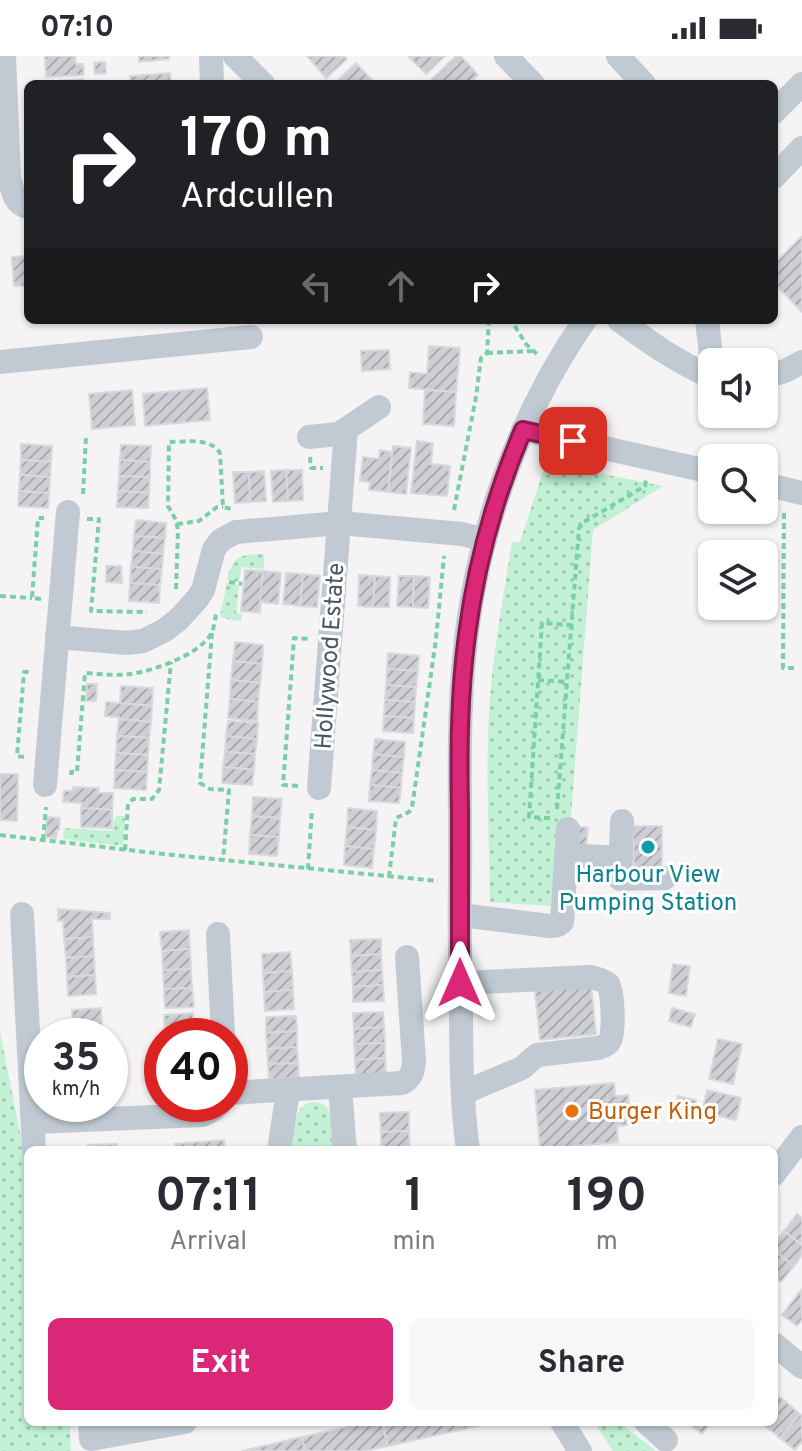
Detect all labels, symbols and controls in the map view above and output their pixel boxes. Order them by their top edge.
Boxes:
text: 07:10 [40,10,114,47]
text: 170 m [180,106,332,176]
icon: right [48,112,152,216]
text: Ardcullen [180,175,335,221]
icon: left [295,264,339,308]
icon: ahead [379,264,423,308]
icon: right [463,264,507,308]
map controls [698,348,778,620]
button: sound [698,348,778,428]
pin [539,407,607,475]
icon: arrive [551,419,595,463]
button: search [698,444,778,524]
button: layers [698,540,778,620]
street label: Hollywood Estate [310,562,352,750]
marker: Harbour View Pumping Station [639,838,657,856]
place label: Harbour View Pumping Station [559,861,737,919]
position arrow [418,941,502,1025]
speed limit sign: 40 [144,1018,248,1122]
text: 35 [52,1035,100,1085]
text: km/h [52,1077,100,1103]
place label: Burger King [588,1098,717,1128]
marker: Burger King [563,1102,581,1120]
text: 07:11 [155,1168,261,1228]
text: 1 [404,1168,424,1228]
text: 190 [567,1168,647,1228]
text: Arrival [169,1226,247,1259]
text: min [392,1226,436,1259]
text: m [596,1226,618,1259]
button: Exit [48,1318,393,1410]
button: Share [409,1318,754,1410]

